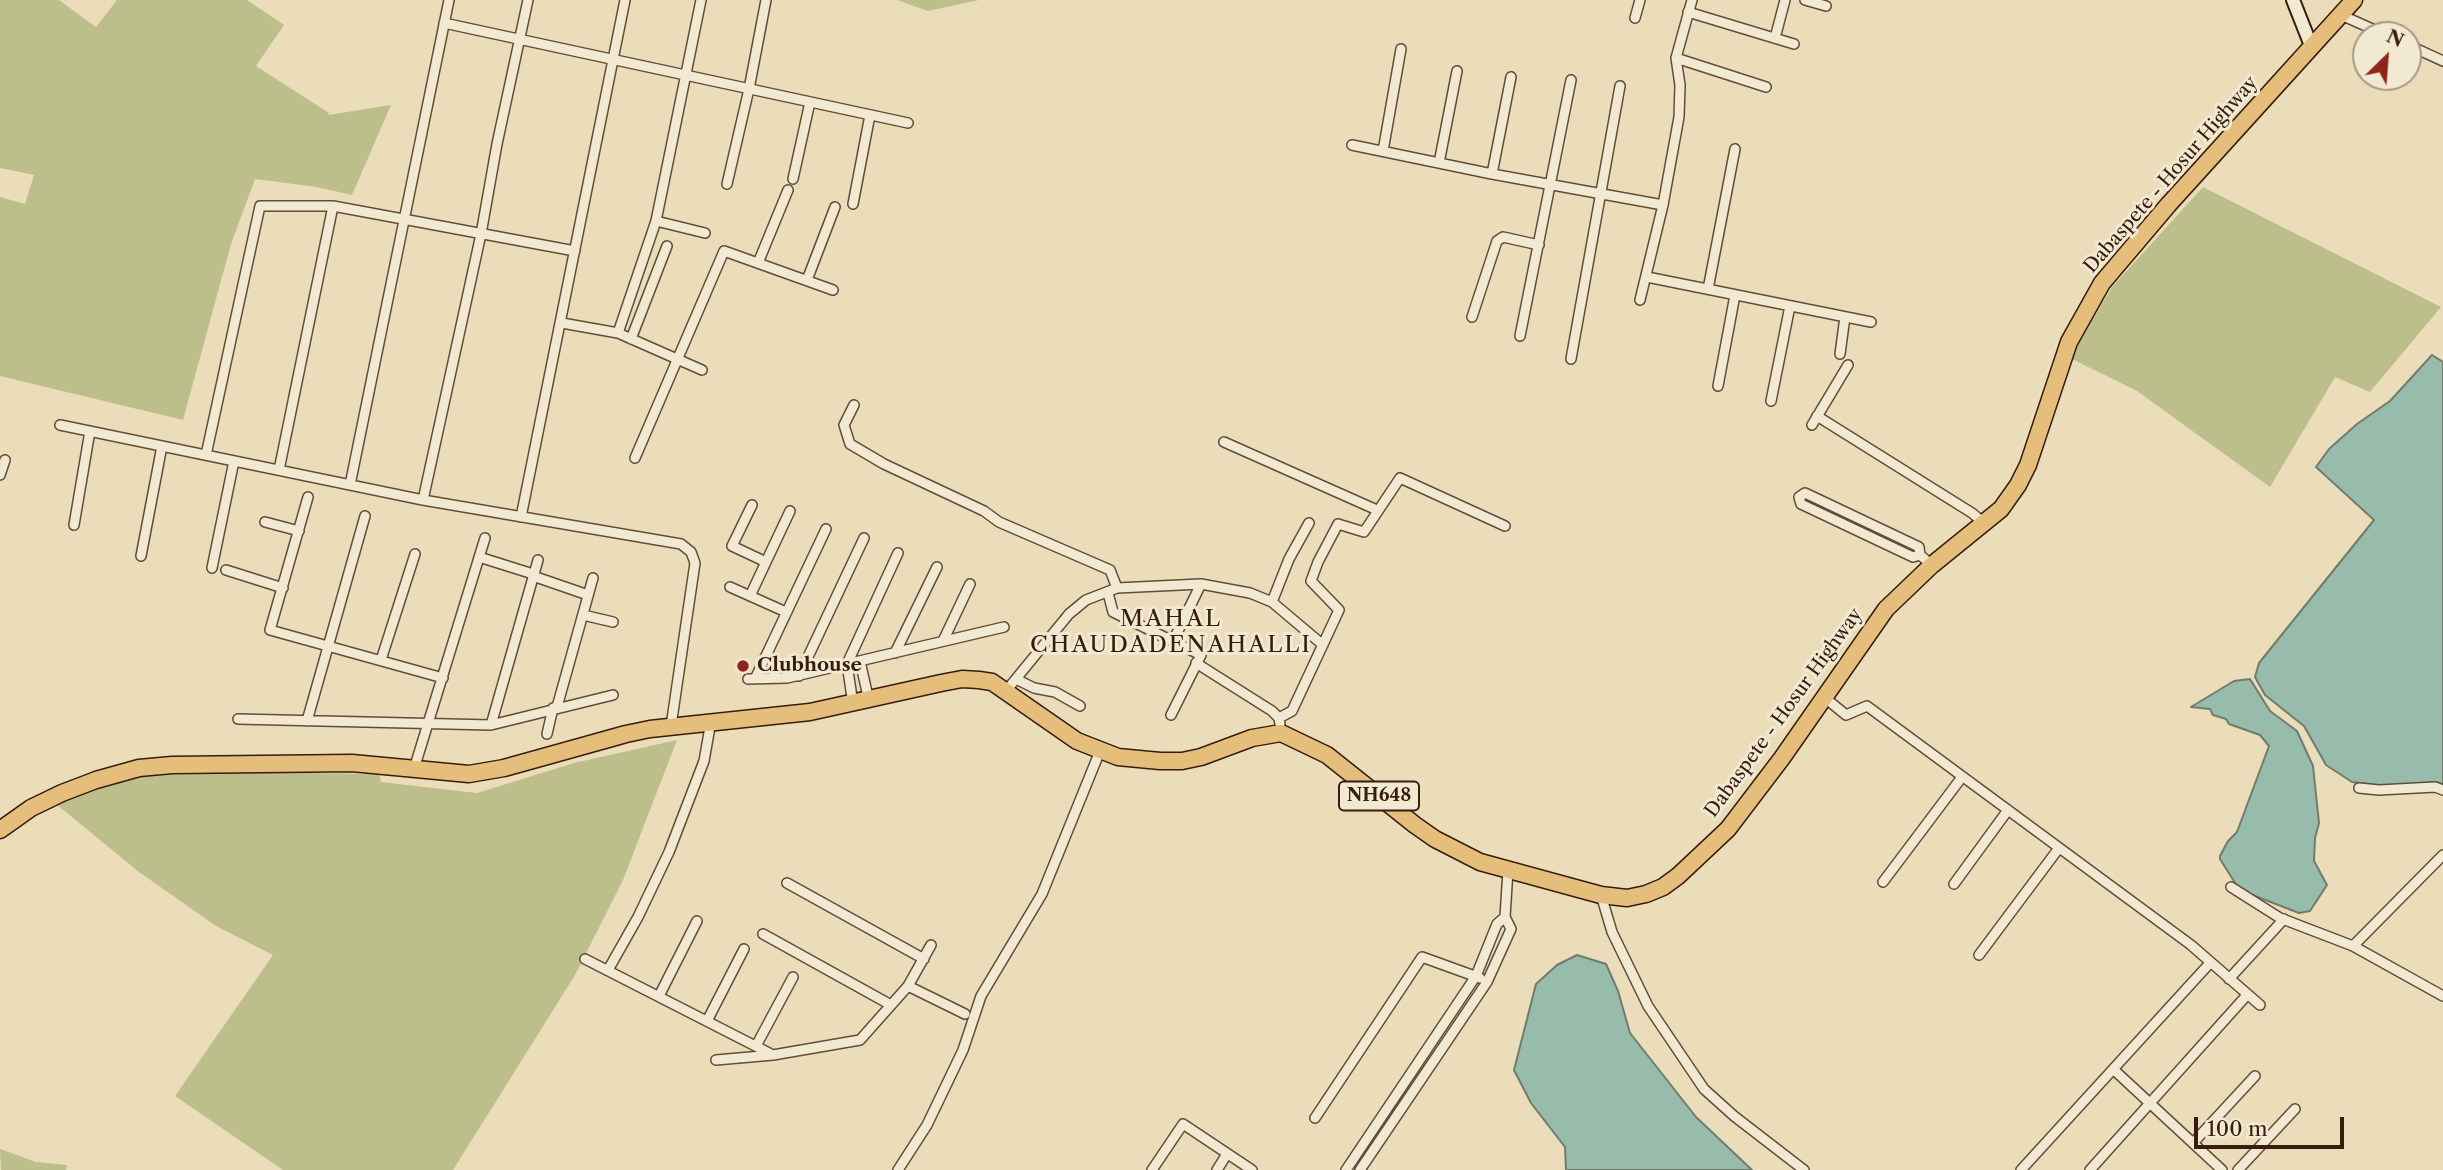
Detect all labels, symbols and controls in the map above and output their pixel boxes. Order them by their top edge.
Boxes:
north arrow [2352,21,2422,91]
text: N [2383,24,2408,52]
street label: Dabaspete - Hosur Highway [2079,72,2263,278]
street label: Dabaspete - Hosur Highway [1700,604,1868,822]
district label: MAHAL CHAUDADENAHALLI [1032,605,1310,659]
place label: Clubhouse [757,655,862,677]
marker: Clubhouse [735,658,751,674]
road number: NH648 [1339,782,1419,810]
scale bar [2198,1104,2348,1148]
text: 100 m [2207,1116,2268,1141]

